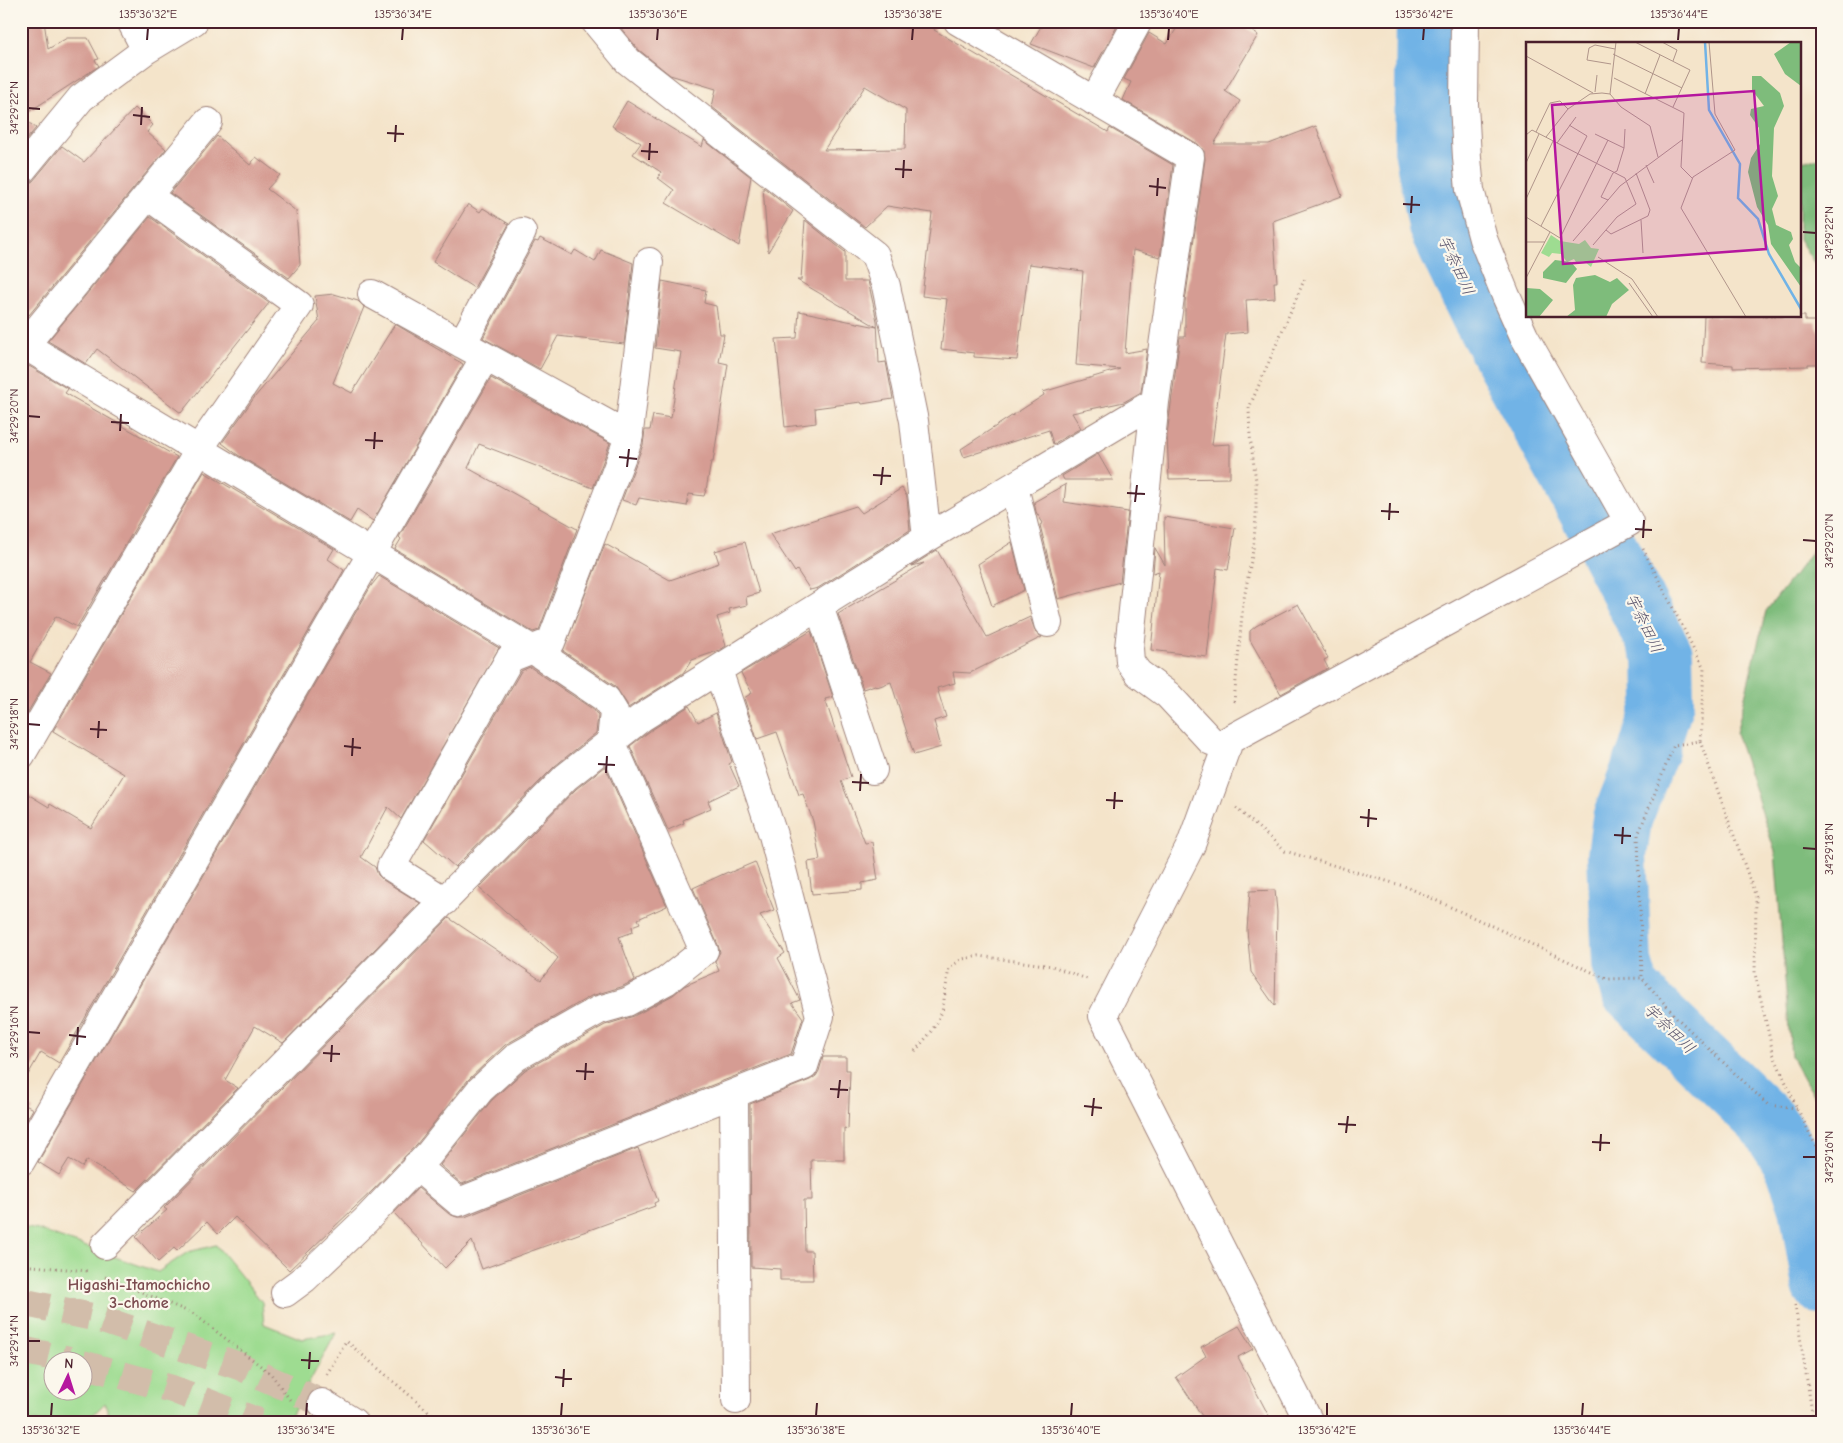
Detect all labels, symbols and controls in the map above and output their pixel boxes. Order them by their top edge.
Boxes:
text: 135°36'32"E [119,7,177,21]
text: 135°36'34"E [374,7,432,21]
text: 135°36'36"E [629,7,687,21]
text: 135°36'38"E [884,7,942,21]
text: 135°36'40"E [1140,7,1198,21]
text: 135°36'42"E [1395,7,1453,21]
text: 135°36'44"E [1650,7,1708,21]
inset map [1526,42,1800,318]
text: 34°29'22"N [7,81,21,135]
text: 34°29'22"N [1822,206,1836,260]
water label: 宇奈田川 [1434,233,1478,298]
text: 34°29'20"N [7,389,21,443]
text: 34°29'20"N [1822,514,1836,568]
water label: 宇奈田川 [1622,591,1666,656]
text: 34°29'18"N [7,698,21,750]
text: 34°29'18"N [1822,823,1836,875]
water label: 宇奈田川 [1640,1000,1699,1057]
text: 34°29'16"N [7,1006,21,1058]
text: 34°29'16"N [1822,1131,1836,1183]
district label: Higashi-Itamochicho 3-chome [68,1276,210,1312]
text: 34°29'14"N [7,1315,21,1367]
north arrow [42,1350,92,1400]
text: N [64,1355,74,1372]
text: 135°36'32"E [22,1423,80,1437]
text: 135°36'34"E [277,1423,335,1437]
text: 135°36'36"E [532,1423,590,1437]
text: 135°36'38"E [787,1423,845,1437]
text: 135°36'40"E [1042,1423,1100,1437]
text: 135°36'42"E [1298,1423,1356,1437]
text: 135°36'44"E [1553,1423,1611,1437]

